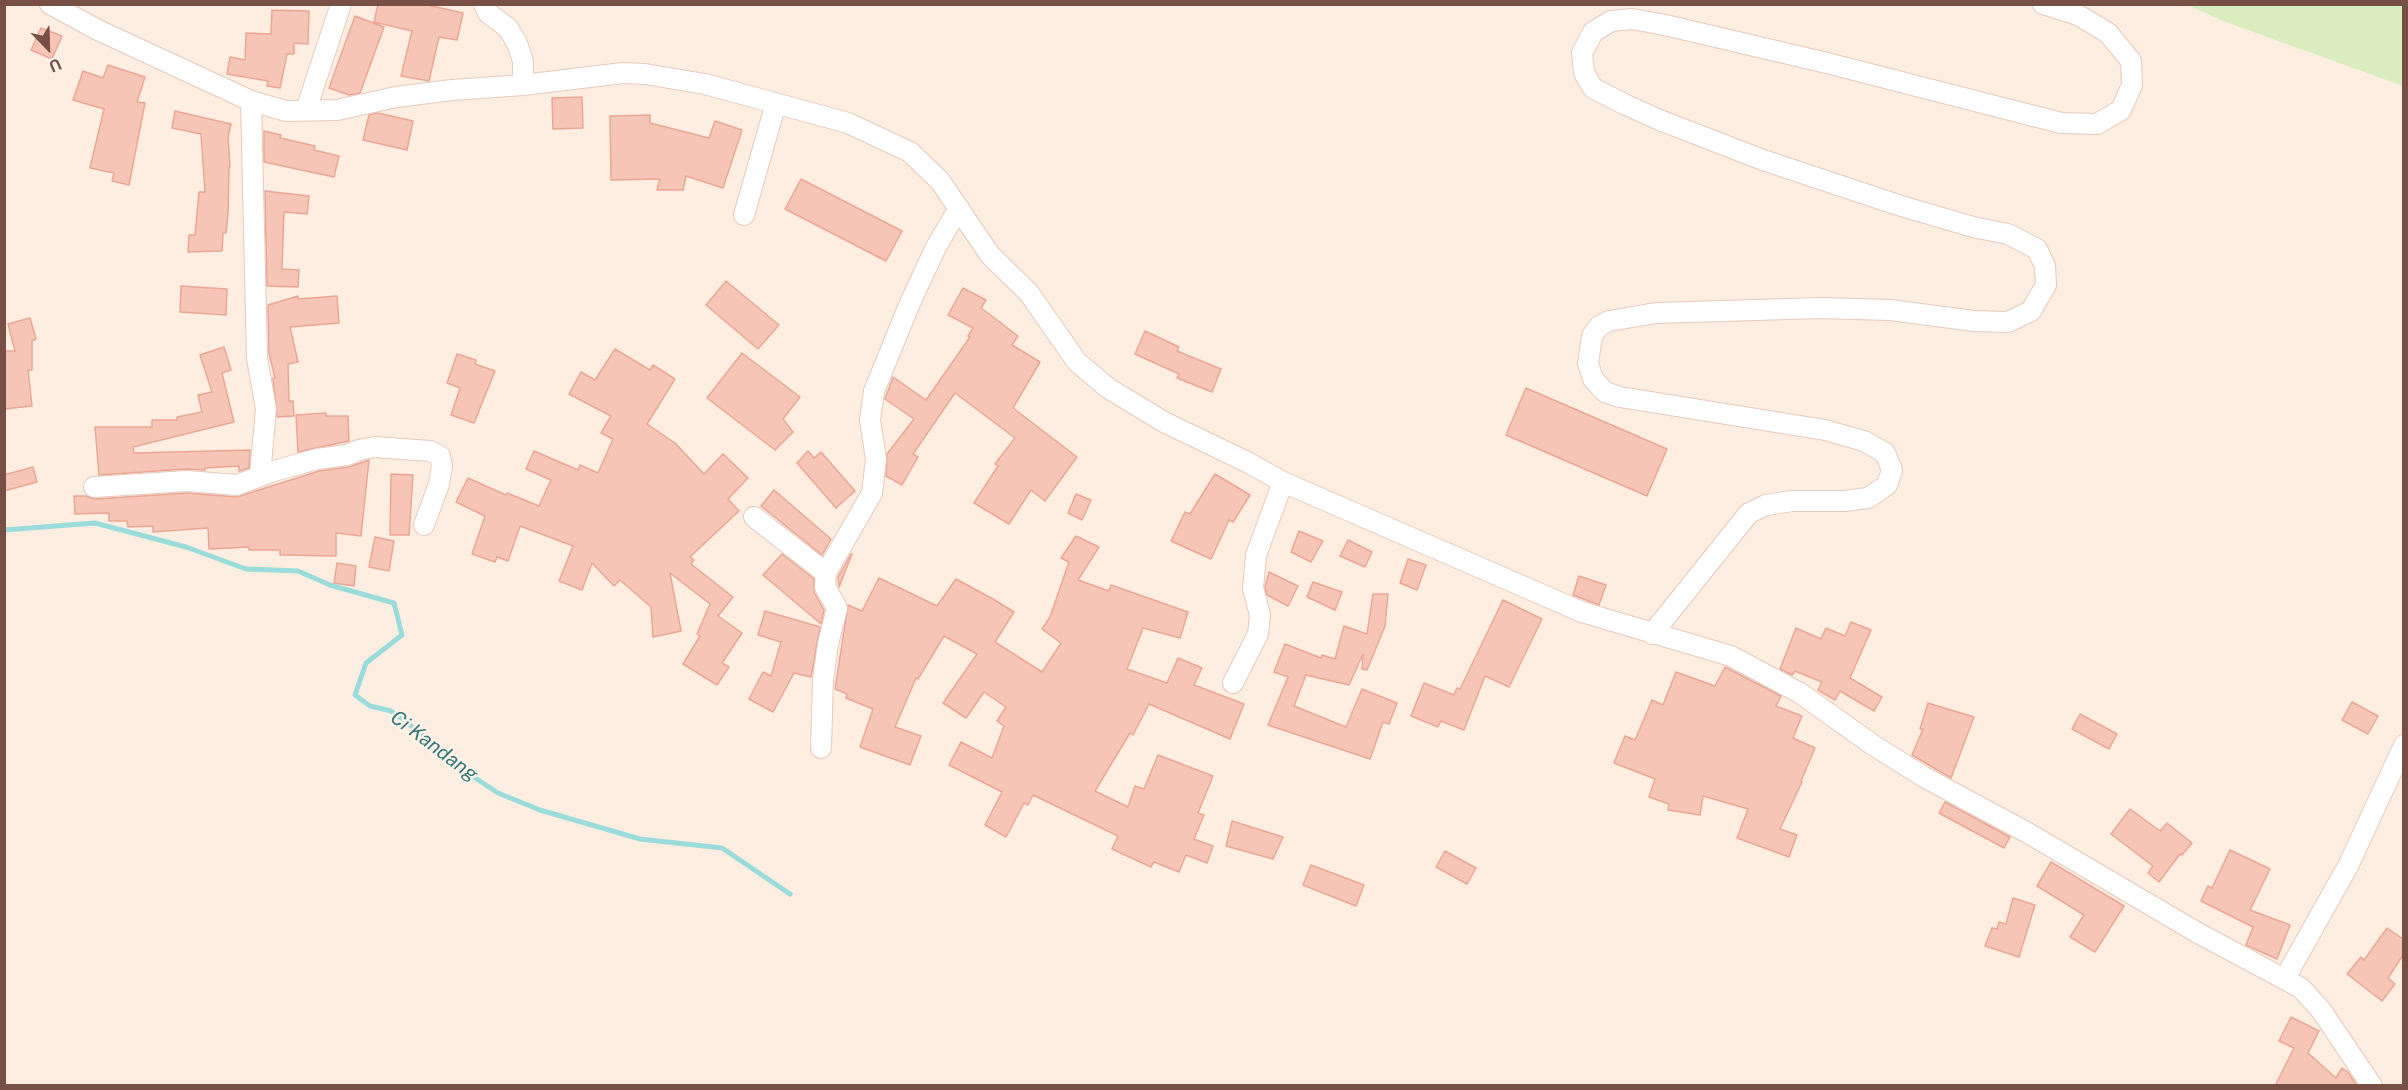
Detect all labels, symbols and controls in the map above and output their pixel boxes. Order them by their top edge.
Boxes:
north arrow [18,18,78,78]
text: U [46,54,64,76]
water label: Ci Kandang [386,705,482,787]

